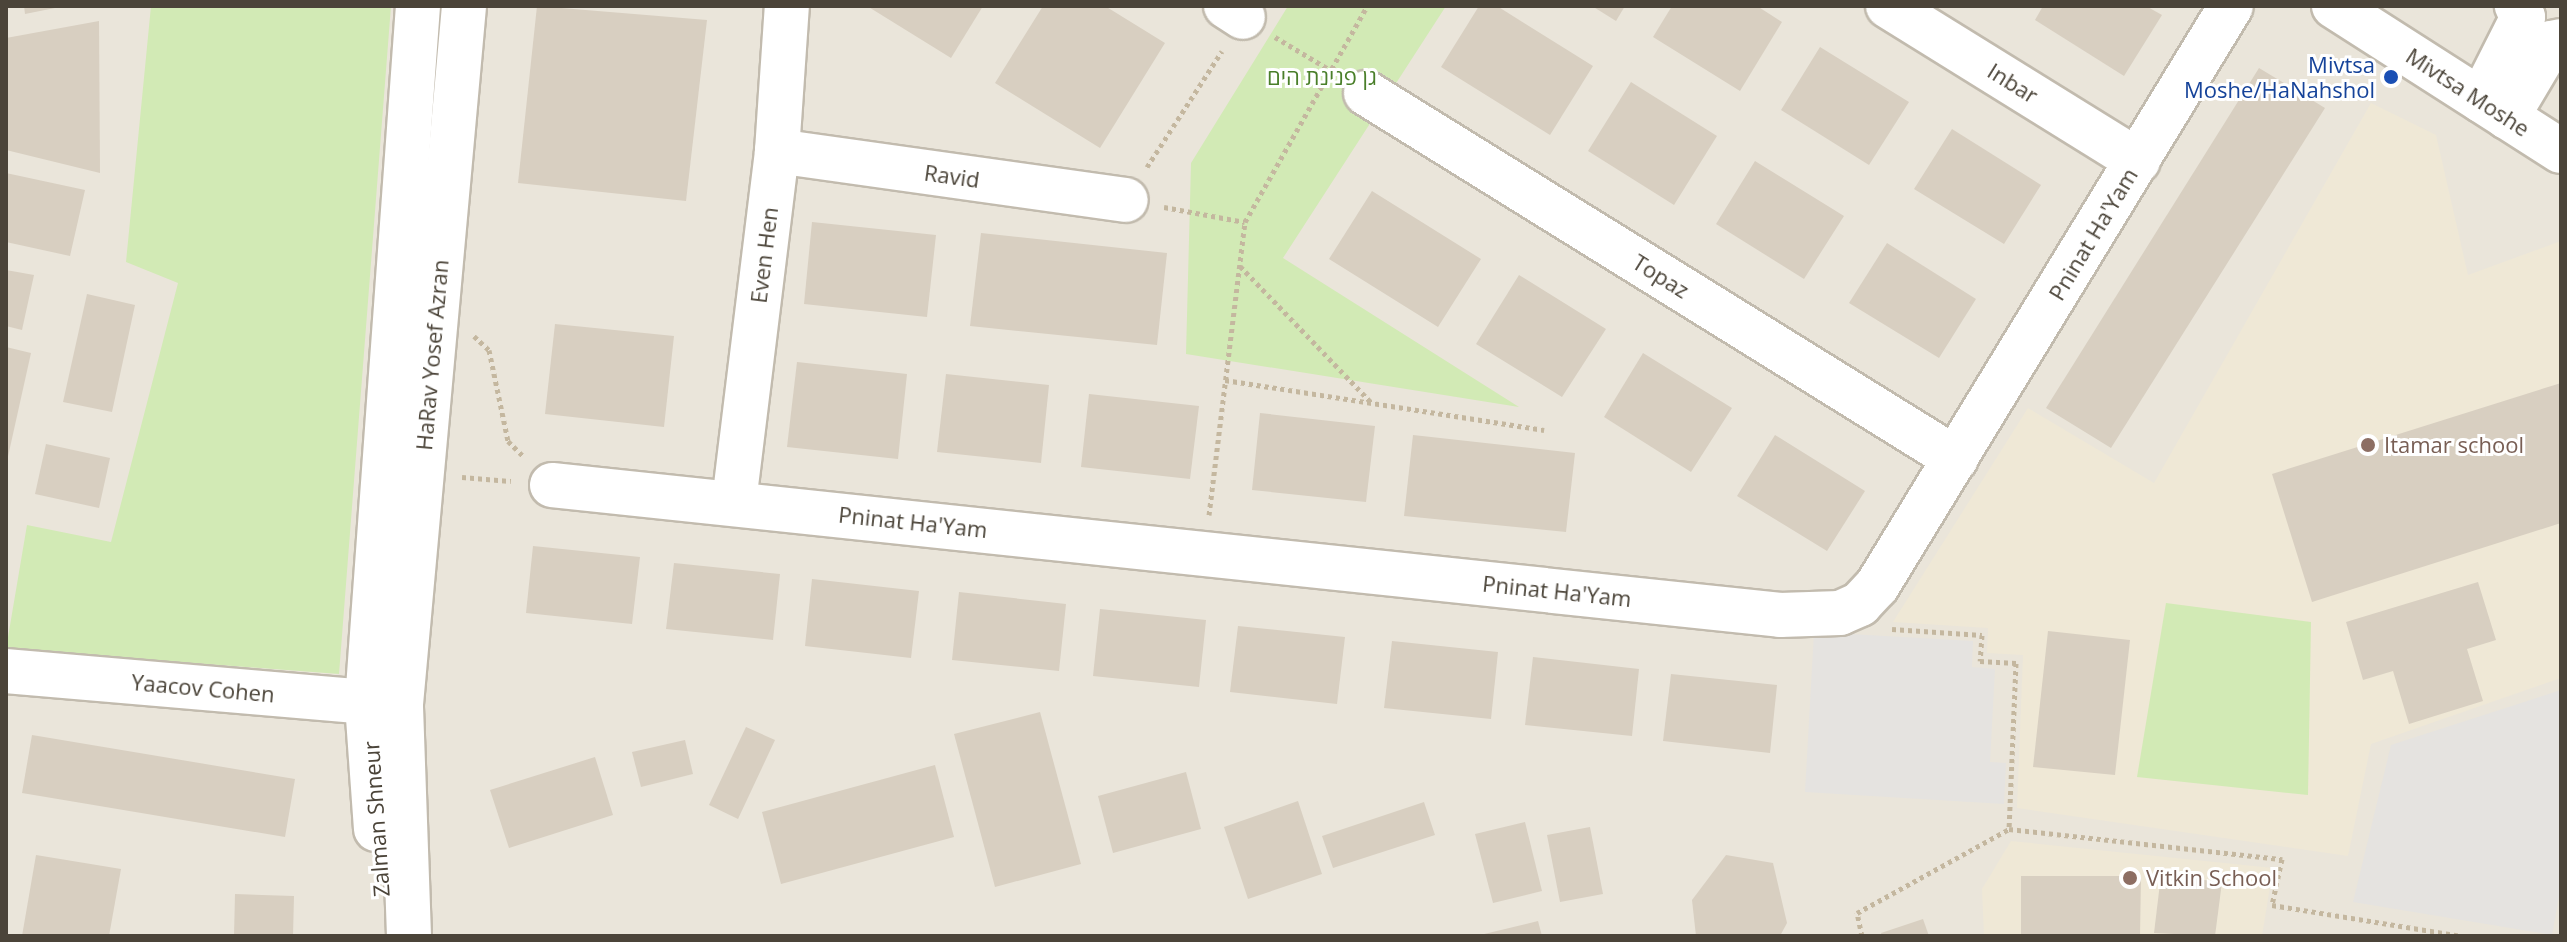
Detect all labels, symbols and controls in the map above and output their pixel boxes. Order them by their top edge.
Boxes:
street label: Mivtsa Moshe [2401,42,2535,142]
place label: Mivtsa Moshe/HaNahshol [2184,51,2375,102]
street label: Inbar [1983,57,2043,109]
park label: גן פנינת הים [1267,64,1377,90]
marker: Mivtsa Moshe/HaNahshol [2382,68,2400,86]
street label: Ravid [923,159,981,193]
street label: Pninat Ha'Yam [2043,163,2143,305]
street label: Even Hen [745,205,783,305]
street label: Topaz [1628,249,1694,303]
street label: HaRav Yosef Azran [411,259,453,451]
place label: Itamar school [2384,432,2524,458]
marker: Itamar school [2359,436,2377,454]
street label: Pninat Ha'Yam [837,501,989,543]
street label: Pninat Ha'Yam [1481,570,1633,612]
street label: Yaacov Cohen [130,669,276,707]
street label: Zalman Shneur [357,740,395,898]
place label: Vitkin School [2146,865,2277,891]
marker: Vitkin School [2121,869,2139,887]

